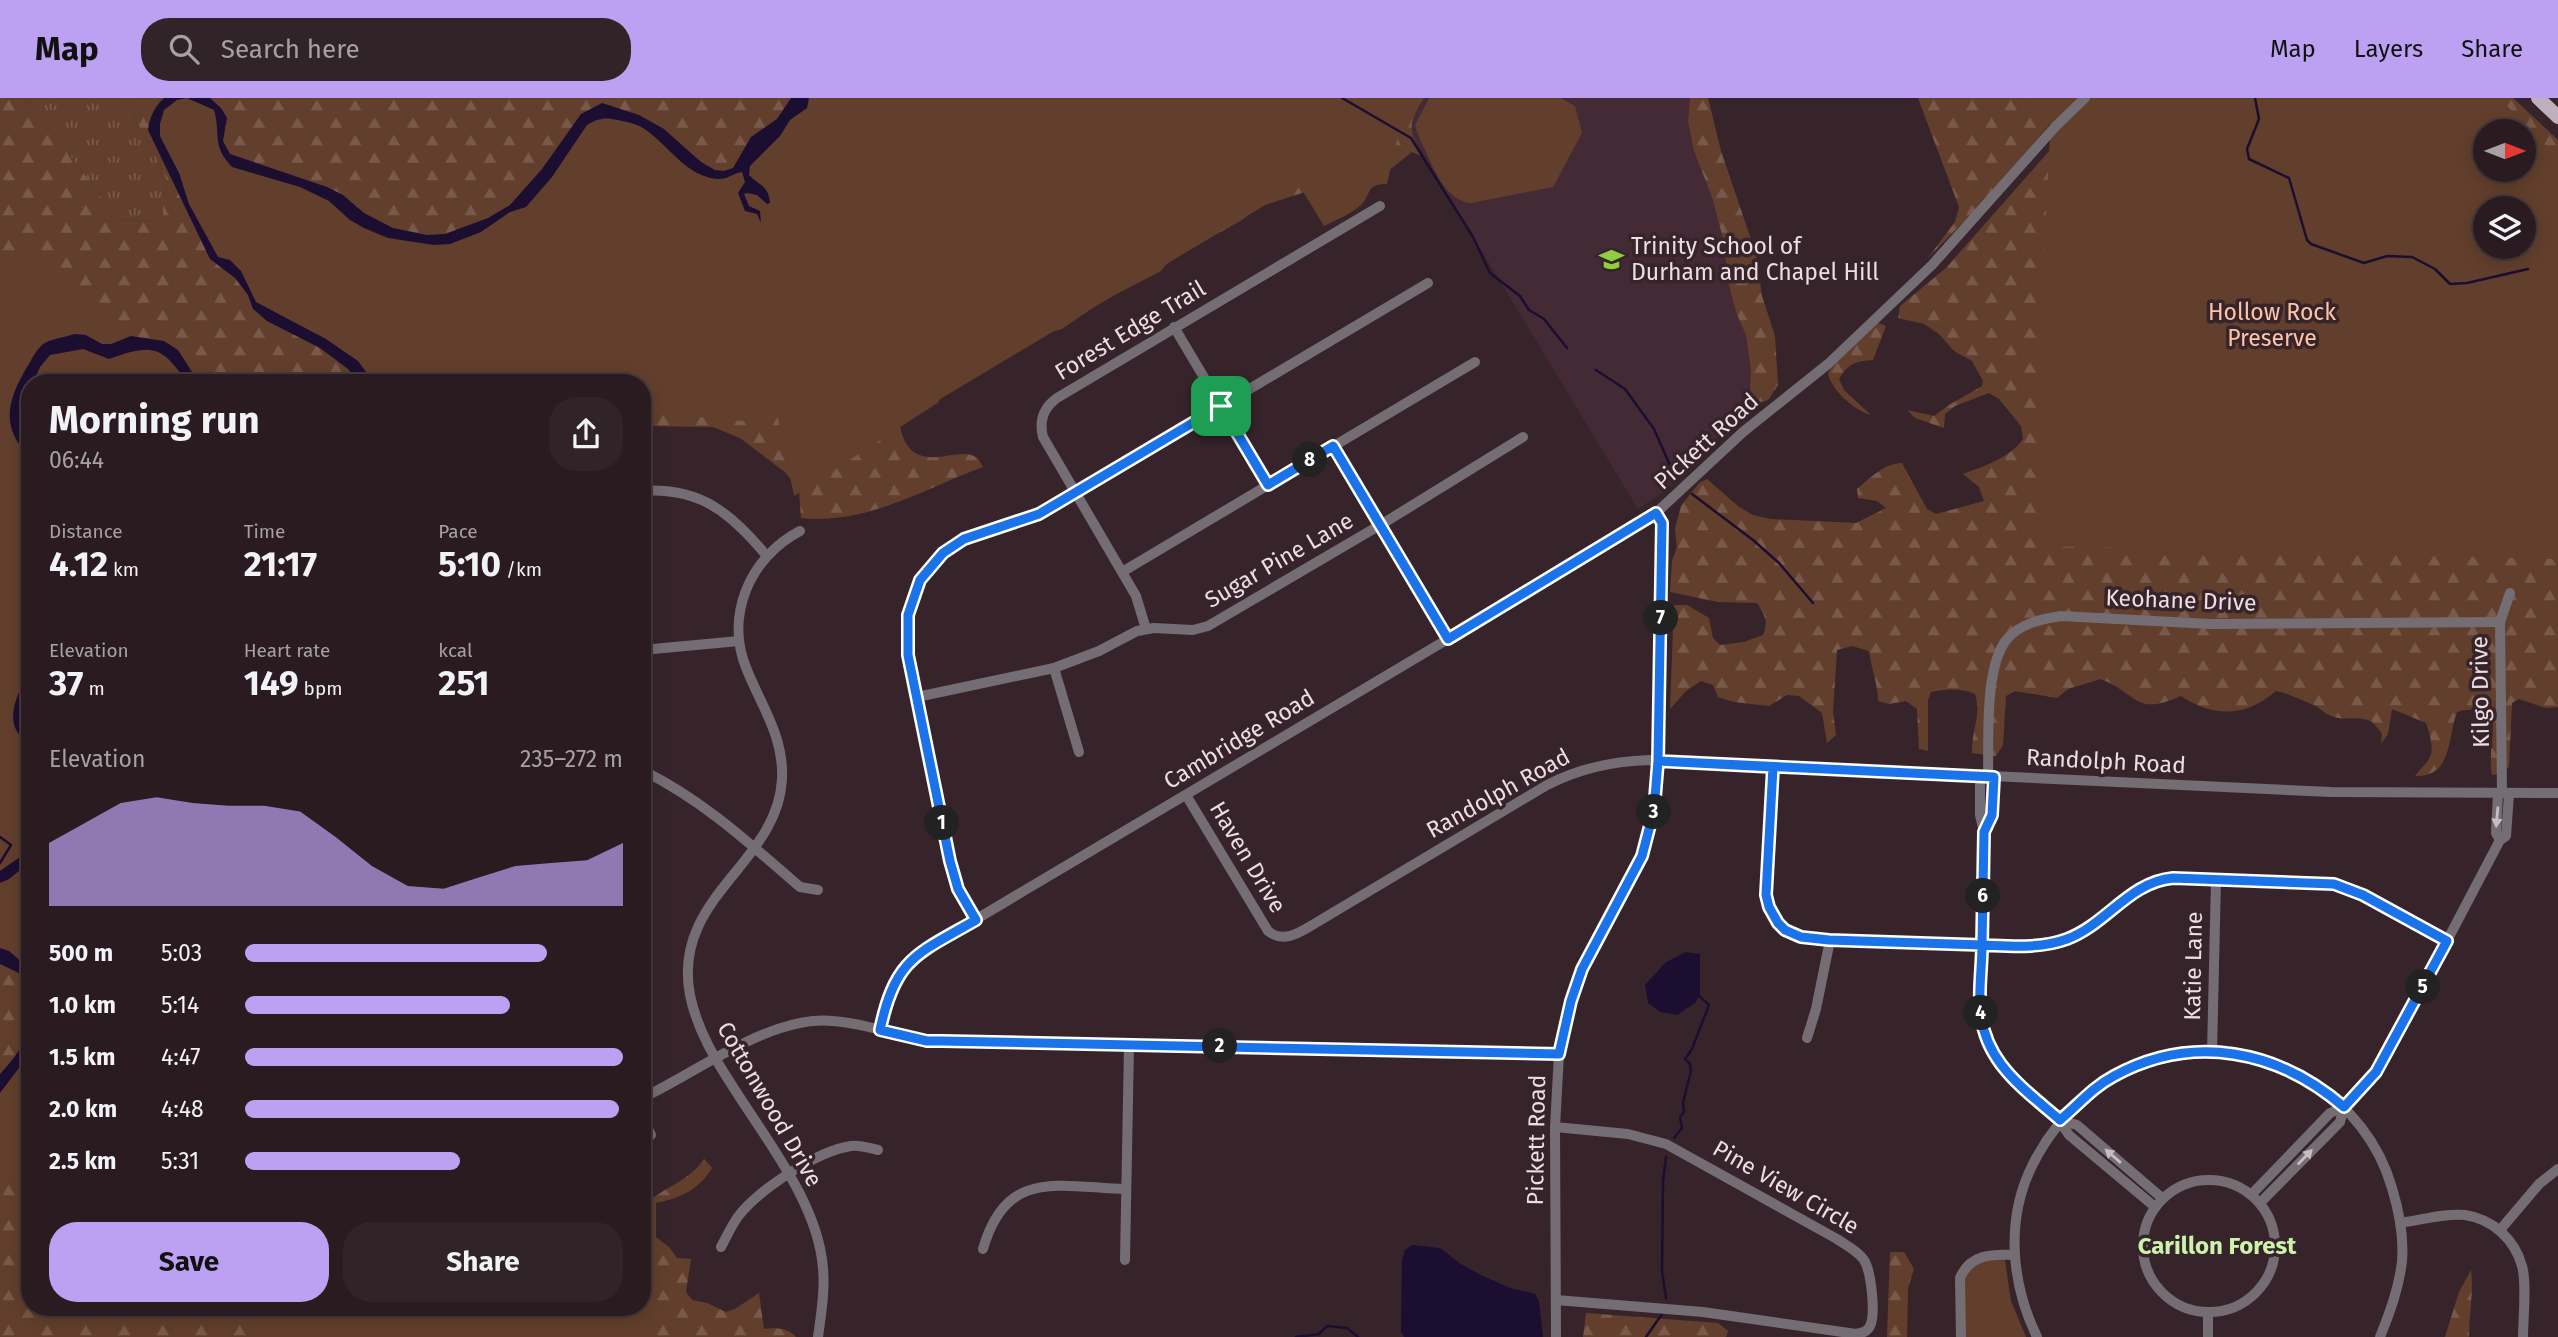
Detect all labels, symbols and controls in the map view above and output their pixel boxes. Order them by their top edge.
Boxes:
search box [141,18,631,81]
text: Map [35,29,99,69]
icon: search [165,30,203,68]
text: Search here [221,34,360,65]
text: Map [2270,35,2316,63]
text: Layers [2354,35,2423,63]
text: Share [2461,35,2523,63]
north arrow [2473,119,2536,182]
map controls [2473,119,2536,259]
button: layers [2473,196,2536,259]
place label: Trinity School of Durham and Chapel Hill [1631,232,1879,286]
school or university icon: Trinity School of Durham and Chapel Hill [1597,245,1625,273]
street label: Forest Edge Trail [1050,274,1211,386]
park label: Hollow Rock Preserve [2208,298,2336,352]
pin [1191,376,1251,436]
icon: arrive [1202,387,1240,425]
street label: Pickett Road [1648,387,1764,495]
text: Morning run [49,397,260,443]
button: share [549,397,623,471]
pin: 8 [1292,442,1328,478]
text: 06:44 [49,446,104,474]
text: 8 [1304,448,1315,471]
street label: Sugar Pine Lane [1200,506,1358,614]
text: Distance [49,520,123,543]
text: Time [244,520,285,543]
text: Pace [438,520,478,543]
text: 4.12 [49,543,108,585]
text: 21:17 [244,543,317,585]
text: 5:10 [438,543,501,585]
text: km [108,558,139,581]
text: /km [501,558,542,581]
street label: Keohane Drive [2105,583,2257,617]
pin: 7 [1644,601,1678,636]
text: 7 [1656,606,1665,629]
street label: Kilgo Drive [2465,636,2495,748]
text: Elevation [49,639,129,662]
text: Heart rate [244,639,330,662]
text: kcal [438,639,473,662]
text: 37 [49,662,83,704]
text: 149 [244,662,299,704]
text: 251 [438,662,489,704]
text: m [83,677,105,700]
text: bpm [299,677,342,700]
street label: Cambridge Road [1159,683,1319,795]
street label: Randolph Road [1421,742,1575,844]
street label: Randolph Road [2025,743,2187,779]
text: Elevation [49,745,145,773]
text: 235–272 m [520,745,623,773]
pin: 3 [1636,794,1672,830]
street label: Haven Drive [1204,796,1292,918]
text: 3 [1649,800,1658,823]
pin: 1 [925,806,960,840]
one-way arrow [2491,807,2502,829]
text: 1 [937,811,946,834]
pin: 6 [1966,878,2000,914]
text: 6 [1977,884,1988,907]
street label: Katie Lane [2178,911,2208,1021]
text: 500 m [49,939,113,967]
text: 5:03 [161,939,202,967]
pin: 5 [2406,970,2440,1004]
text: 5 [2417,975,2428,998]
text: 1.0 km [49,991,116,1019]
text: 5:14 [161,991,199,1019]
pin: 4 [1964,996,1998,1030]
text: 4 [1975,1001,1986,1024]
street label: Cottonwood Drive [711,1016,829,1192]
pin: 2 [1202,1028,1238,1063]
text: 2 [1215,1034,1224,1057]
text: 1.5 km [49,1043,115,1071]
text: 4:47 [161,1043,201,1071]
street label: Pickett Road [1521,1074,1551,1206]
text: 2.0 km [49,1095,117,1123]
text: 4:48 [161,1095,204,1123]
street label: Pine View Circle [1708,1134,1864,1240]
text: 2.5 km [49,1147,117,1175]
text: 5:31 [161,1147,199,1175]
one-way arrow [2104,1148,2122,1164]
one-way arrow [2297,1149,2313,1165]
button: Save [49,1222,329,1302]
button: Share [343,1222,623,1302]
district label: Carillon Forest [2138,1232,2297,1260]

